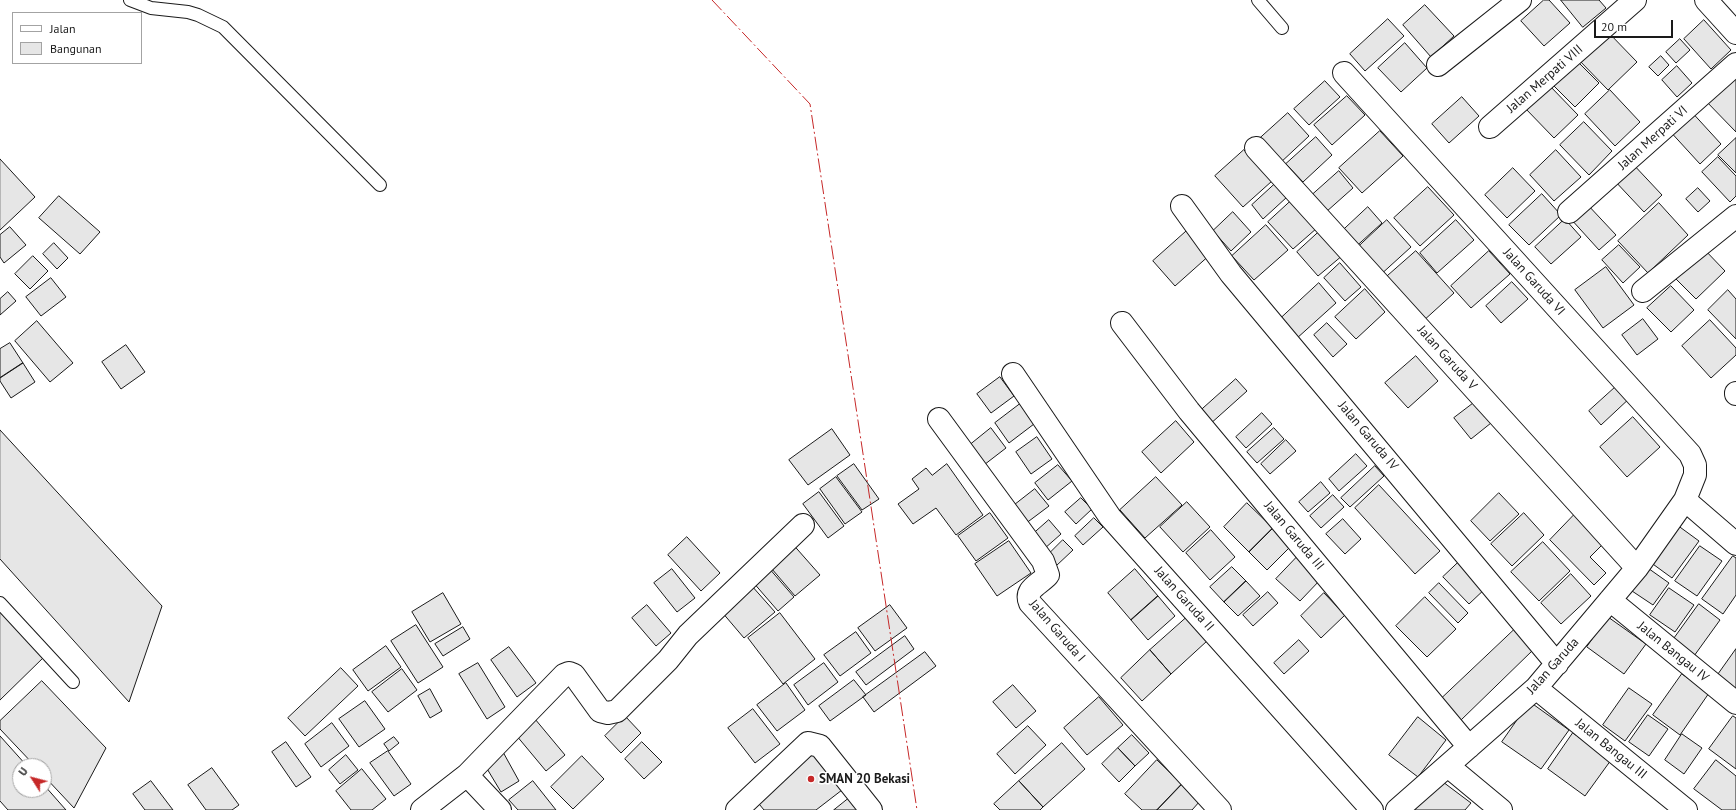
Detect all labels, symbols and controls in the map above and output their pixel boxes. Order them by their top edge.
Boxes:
legend [12,12,142,64]
scale bar [1596,12,1675,38]
text: 20 m [1601,19,1627,34]
text: Jalan [50,21,75,36]
text: Bangunan [50,41,102,56]
street label: Jalan Merpati VIII [1504,42,1586,116]
street label: Jalan Merpati VI [1615,103,1691,173]
street label: Jalan Garuda VI [1500,245,1568,319]
street label: Jalan Garuda V [1414,323,1480,393]
street label: Jalan Garuda IV [1335,398,1401,474]
street label: Jalan Garuda III [1261,498,1327,574]
street label: Jalan Garuda II [1151,564,1217,634]
street label: Jalan Garuda I [1026,597,1088,665]
street label: Jalan Bangau IV [1634,618,1712,686]
street label: Jalan Garuda [1524,635,1582,697]
street label: Jalan Bangau III [1572,715,1650,783]
north arrow [12,758,52,798]
text: U [15,765,31,778]
place label: SMAN 20 Bekasi [819,771,910,787]
marker: SMAN 20 Bekasi [806,774,816,784]

